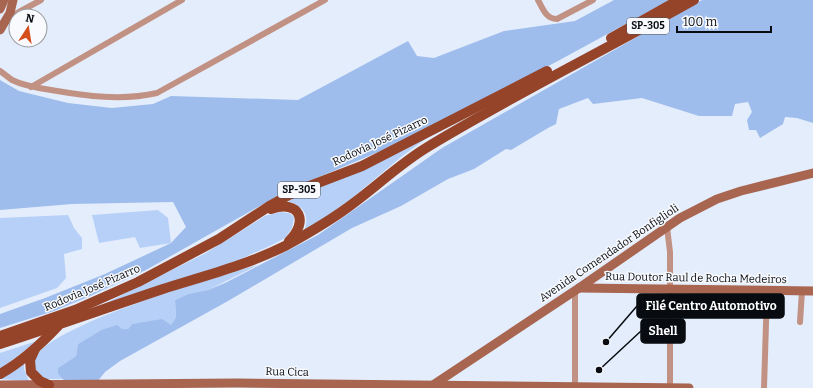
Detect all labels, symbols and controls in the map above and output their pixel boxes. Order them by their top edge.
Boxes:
north arrow [8,8,48,48]
scale bar [677,8,771,34]
text: N [24,11,36,26]
text: 100 m [683,15,718,29]
road number: SP-305 [627,18,669,34]
street label: Rodovia José Pizarro [331,113,429,169]
road number: SP-305 [278,182,320,198]
street label: Avenida Comendador Bonfiglioli [537,201,682,305]
street label: Rodovia José Pizarro [42,262,142,314]
street label: Rua Doutor Raul de Rocha Medeiros [605,270,787,286]
callout: Filé Centro Automotivo [637,294,784,318]
text: Filé Centro Automotivo [645,299,777,313]
callout: Shell [641,319,685,343]
text: Shell [649,324,678,338]
street label: Rua Cica [265,365,309,379]

